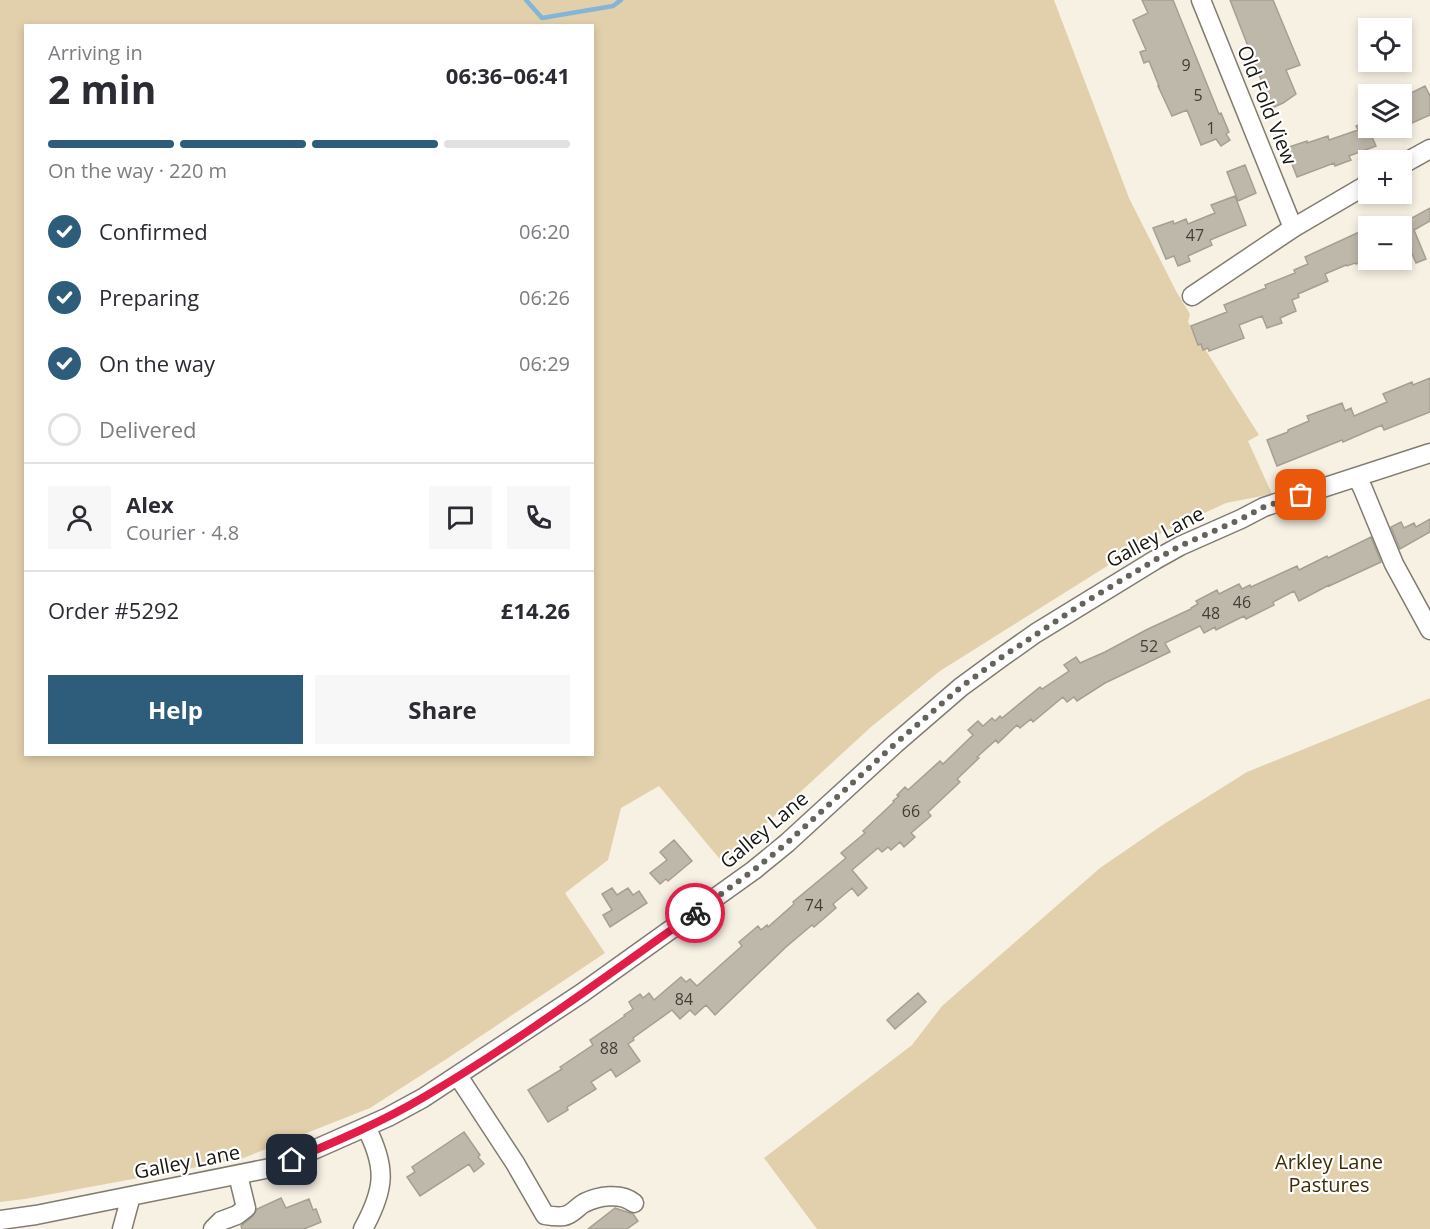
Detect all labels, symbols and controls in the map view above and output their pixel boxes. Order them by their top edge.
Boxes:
map controls [1358,18,1412,270]
button: locate [1358,18,1412,72]
text: Arriving in [48,39,143,66]
street label: Old Fold View [1231,41,1304,169]
house number: 9 [1181,54,1191,76]
text: 06:36–06:41 [446,60,570,90]
text: 2 min [48,62,156,115]
house number: 5 [1193,84,1203,106]
button: layers [1358,84,1412,138]
house number: 1 [1206,117,1216,139]
button: + [1358,150,1412,204]
text: On the way · 220 m [48,157,227,184]
icon: check [48,215,81,248]
text: Confirmed [99,216,208,246]
button: − [1358,216,1412,270]
text: 06:20 [519,218,570,245]
house number: 47 [1186,224,1204,246]
icon: check [48,281,81,314]
text: Preparing [99,282,199,312]
text: 06:26 [519,284,570,311]
icon: check [48,347,81,380]
text: On the way [99,348,215,378]
text: 06:29 [519,350,570,377]
text: Delivered [99,414,197,444]
pin [1275,469,1326,520]
icon: bag [1284,478,1317,511]
button: person [48,486,111,549]
button: chat [429,486,492,549]
button: phone [507,486,570,549]
text: Alex [126,489,174,519]
street label: Galley Lane [1101,499,1208,574]
text: Courier · 4.8 [126,519,239,546]
house number: 46 [1233,591,1251,613]
text: Order #5292 [48,595,179,625]
text: £14.26 [501,595,570,625]
house number: 48 [1202,602,1220,624]
house number: 52 [1140,635,1158,657]
button: Help [48,675,303,744]
button: Share [315,675,570,744]
street label: Galley Lane [714,785,813,874]
house number: 66 [902,800,920,822]
courier [665,883,725,943]
house number: 74 [805,894,823,916]
icon: bike [679,897,712,930]
house number: 84 [675,988,693,1010]
house number: 88 [600,1037,618,1059]
pin [266,1134,317,1185]
street label: Galley Lane [132,1138,242,1185]
icon: home [275,1143,308,1176]
park label: Arkley Lane Pastures [1275,1148,1383,1198]

